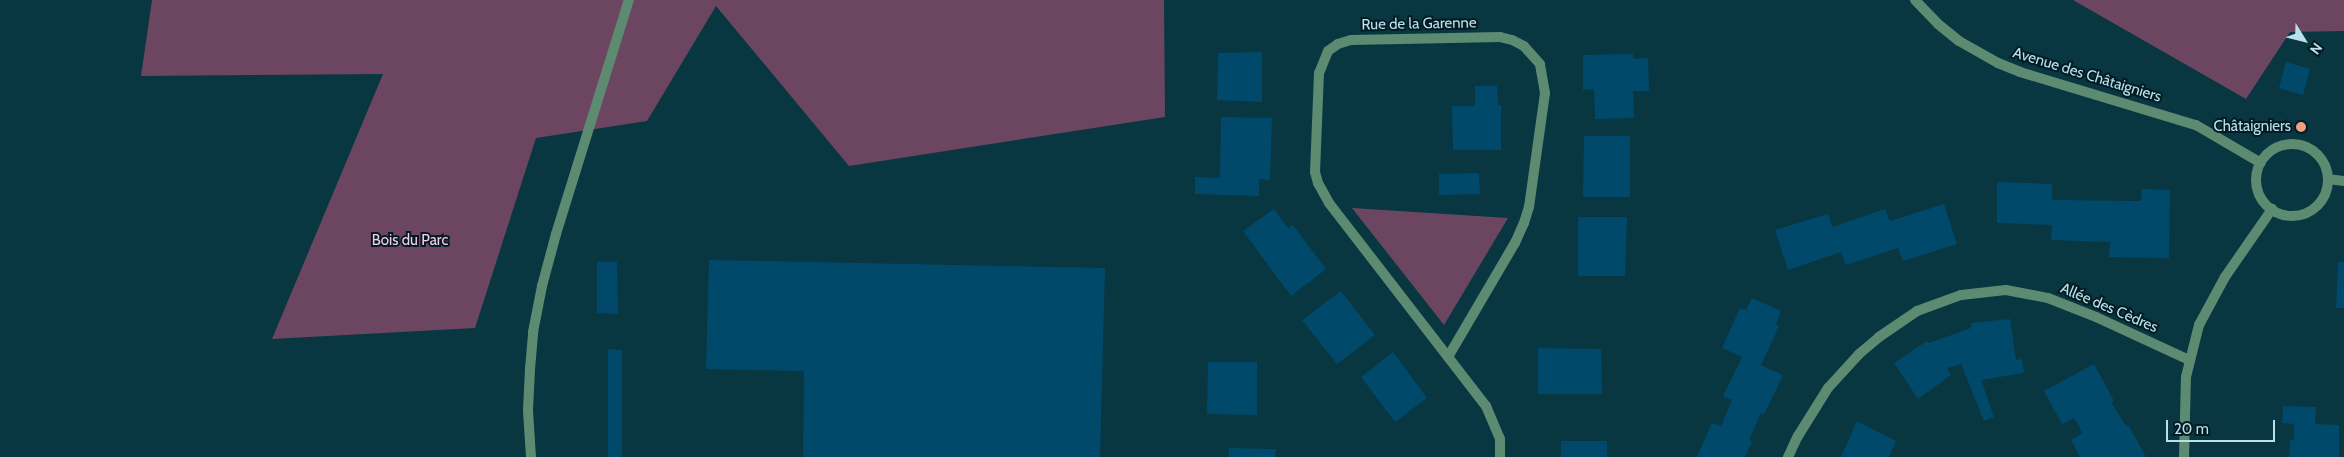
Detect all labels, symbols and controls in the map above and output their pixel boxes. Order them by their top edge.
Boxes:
street label: Rue de la Garenne [1361,14,1477,34]
north arrow [2279,15,2329,65]
text: N [2306,40,2326,58]
street label: Avenue des Châtaigniers [2011,44,2163,106]
place label: Châtaigniers [2213,118,2291,136]
marker: Châtaigniers [2295,121,2307,133]
park label: Bois du Parc [372,232,448,250]
street label: Allée des Cèdres [2058,279,2160,337]
scale bar [2169,410,2278,442]
text: 20 m [2174,420,2209,438]

